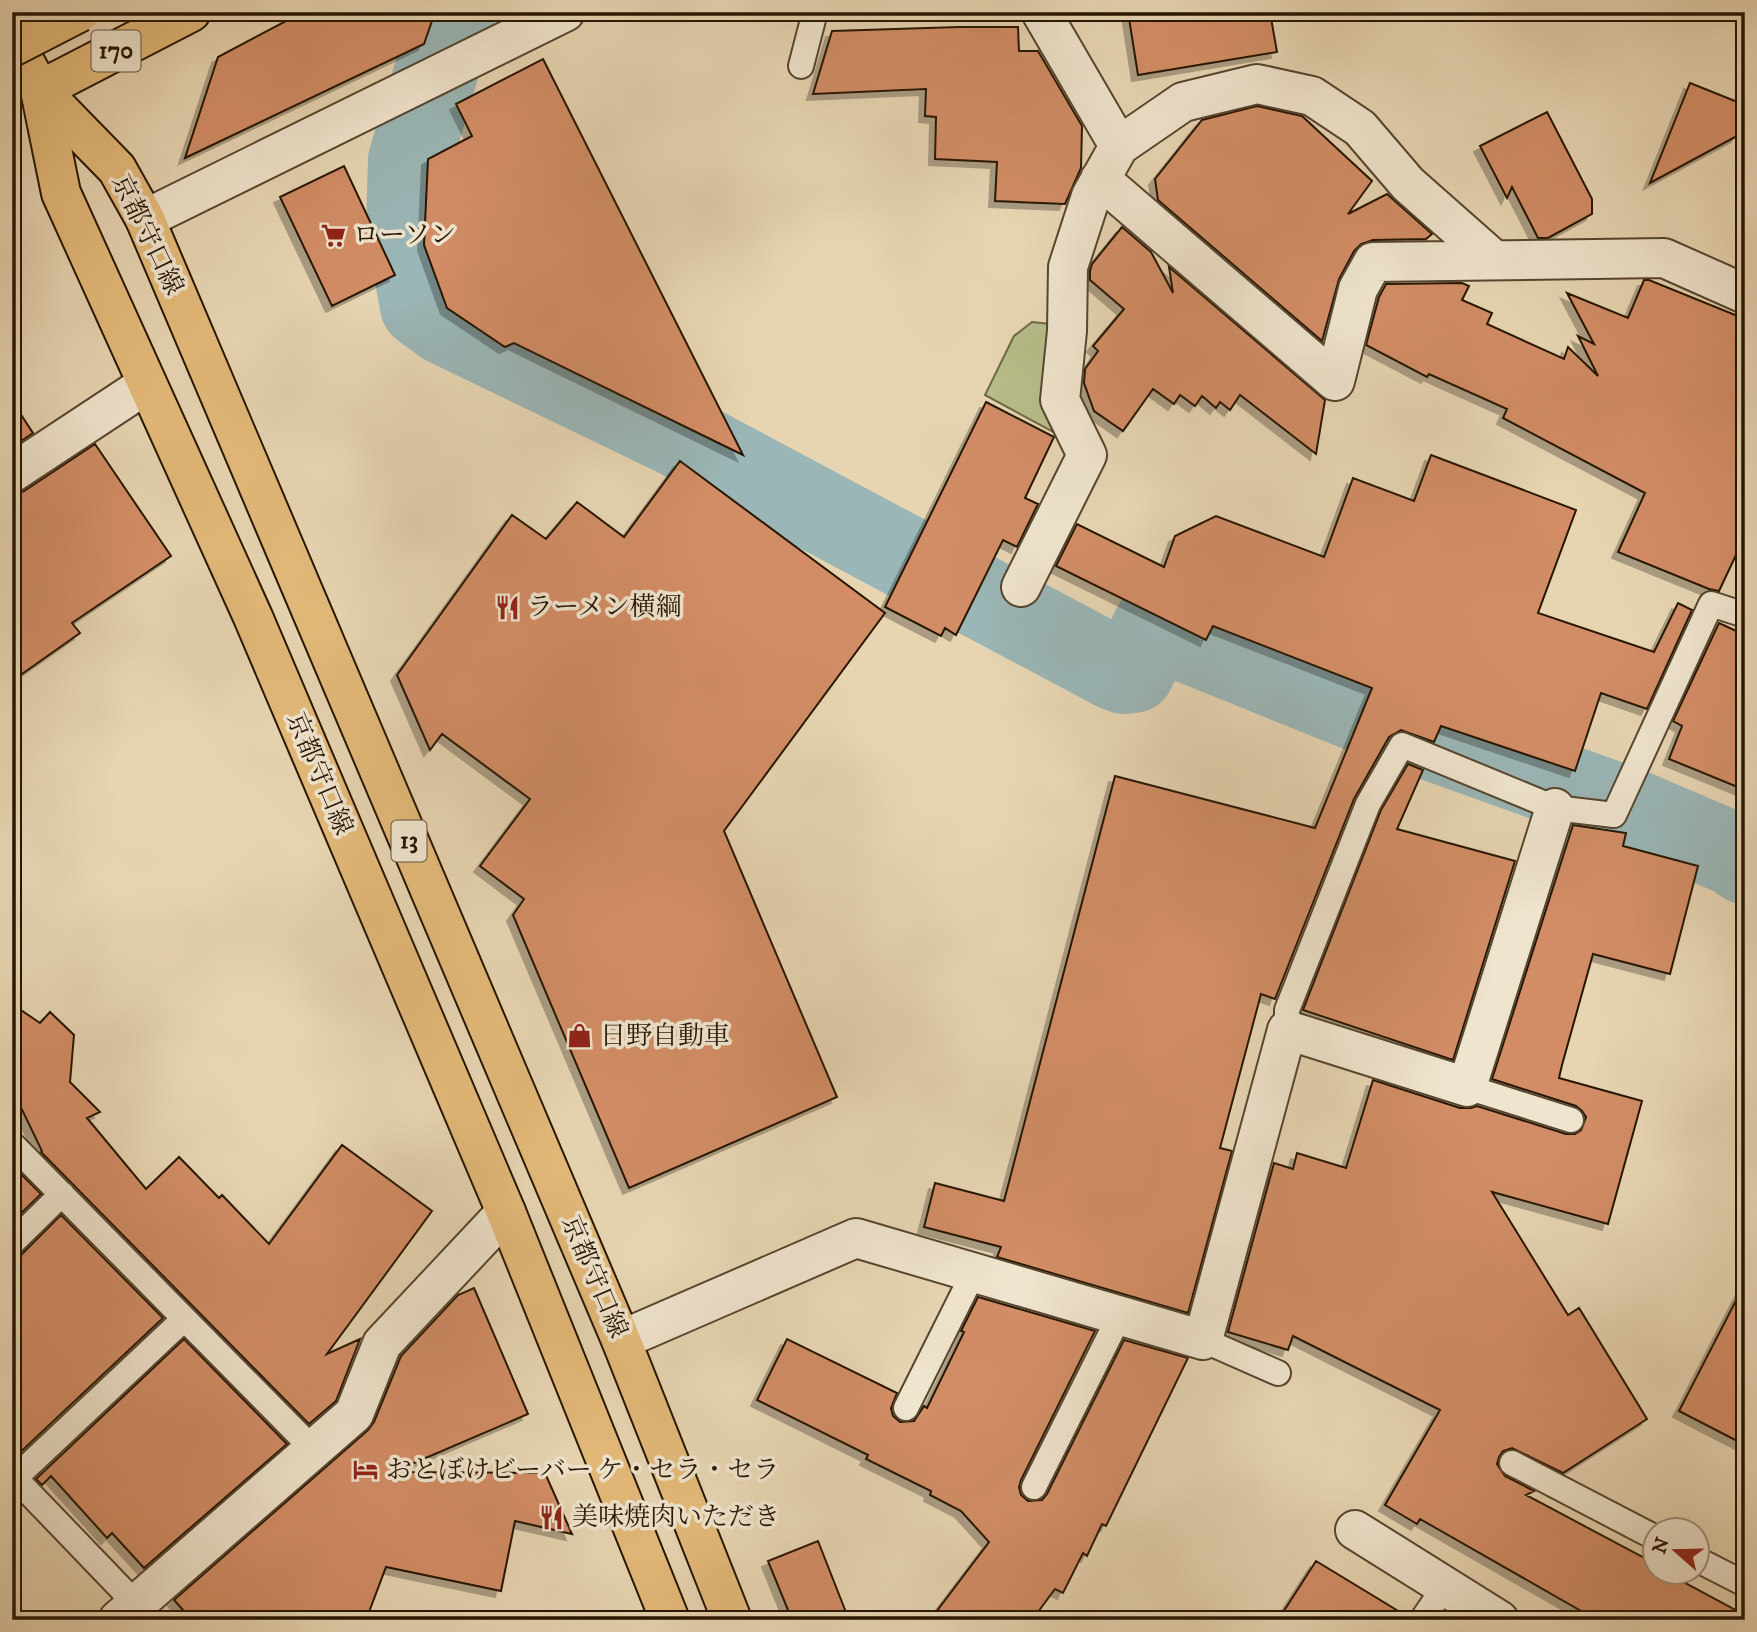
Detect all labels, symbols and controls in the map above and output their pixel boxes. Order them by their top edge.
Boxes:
road number: 170 [92,31,140,72]
street label: 京都守口線 [104,169,190,301]
place label: ローソン [353,219,456,252]
supermarket icon: ローソン [319,221,347,249]
place label: ラーメン横綱 [527,591,682,624]
restaurant icon: ラーメン横綱 [493,593,521,621]
street label: 京都守口線 [278,708,360,840]
road number: 13 [392,820,426,862]
place label: 日野自動車 [600,1020,730,1053]
shop icon: 日野自動車 [566,1022,594,1050]
street label: 京都守口線 [553,1211,635,1343]
place label: おとぼけビーバー ケ・セラ・セラ [386,1454,779,1487]
hotel icon: おとぼけビーバー ケ・セラ・セラ [352,1456,380,1484]
place label: 美味焼肉いただき [572,1501,780,1534]
restaurant icon: 美味焼肉いただき [538,1503,566,1531]
north arrow [1642,1516,1712,1586]
text: N [1648,1534,1675,1557]

